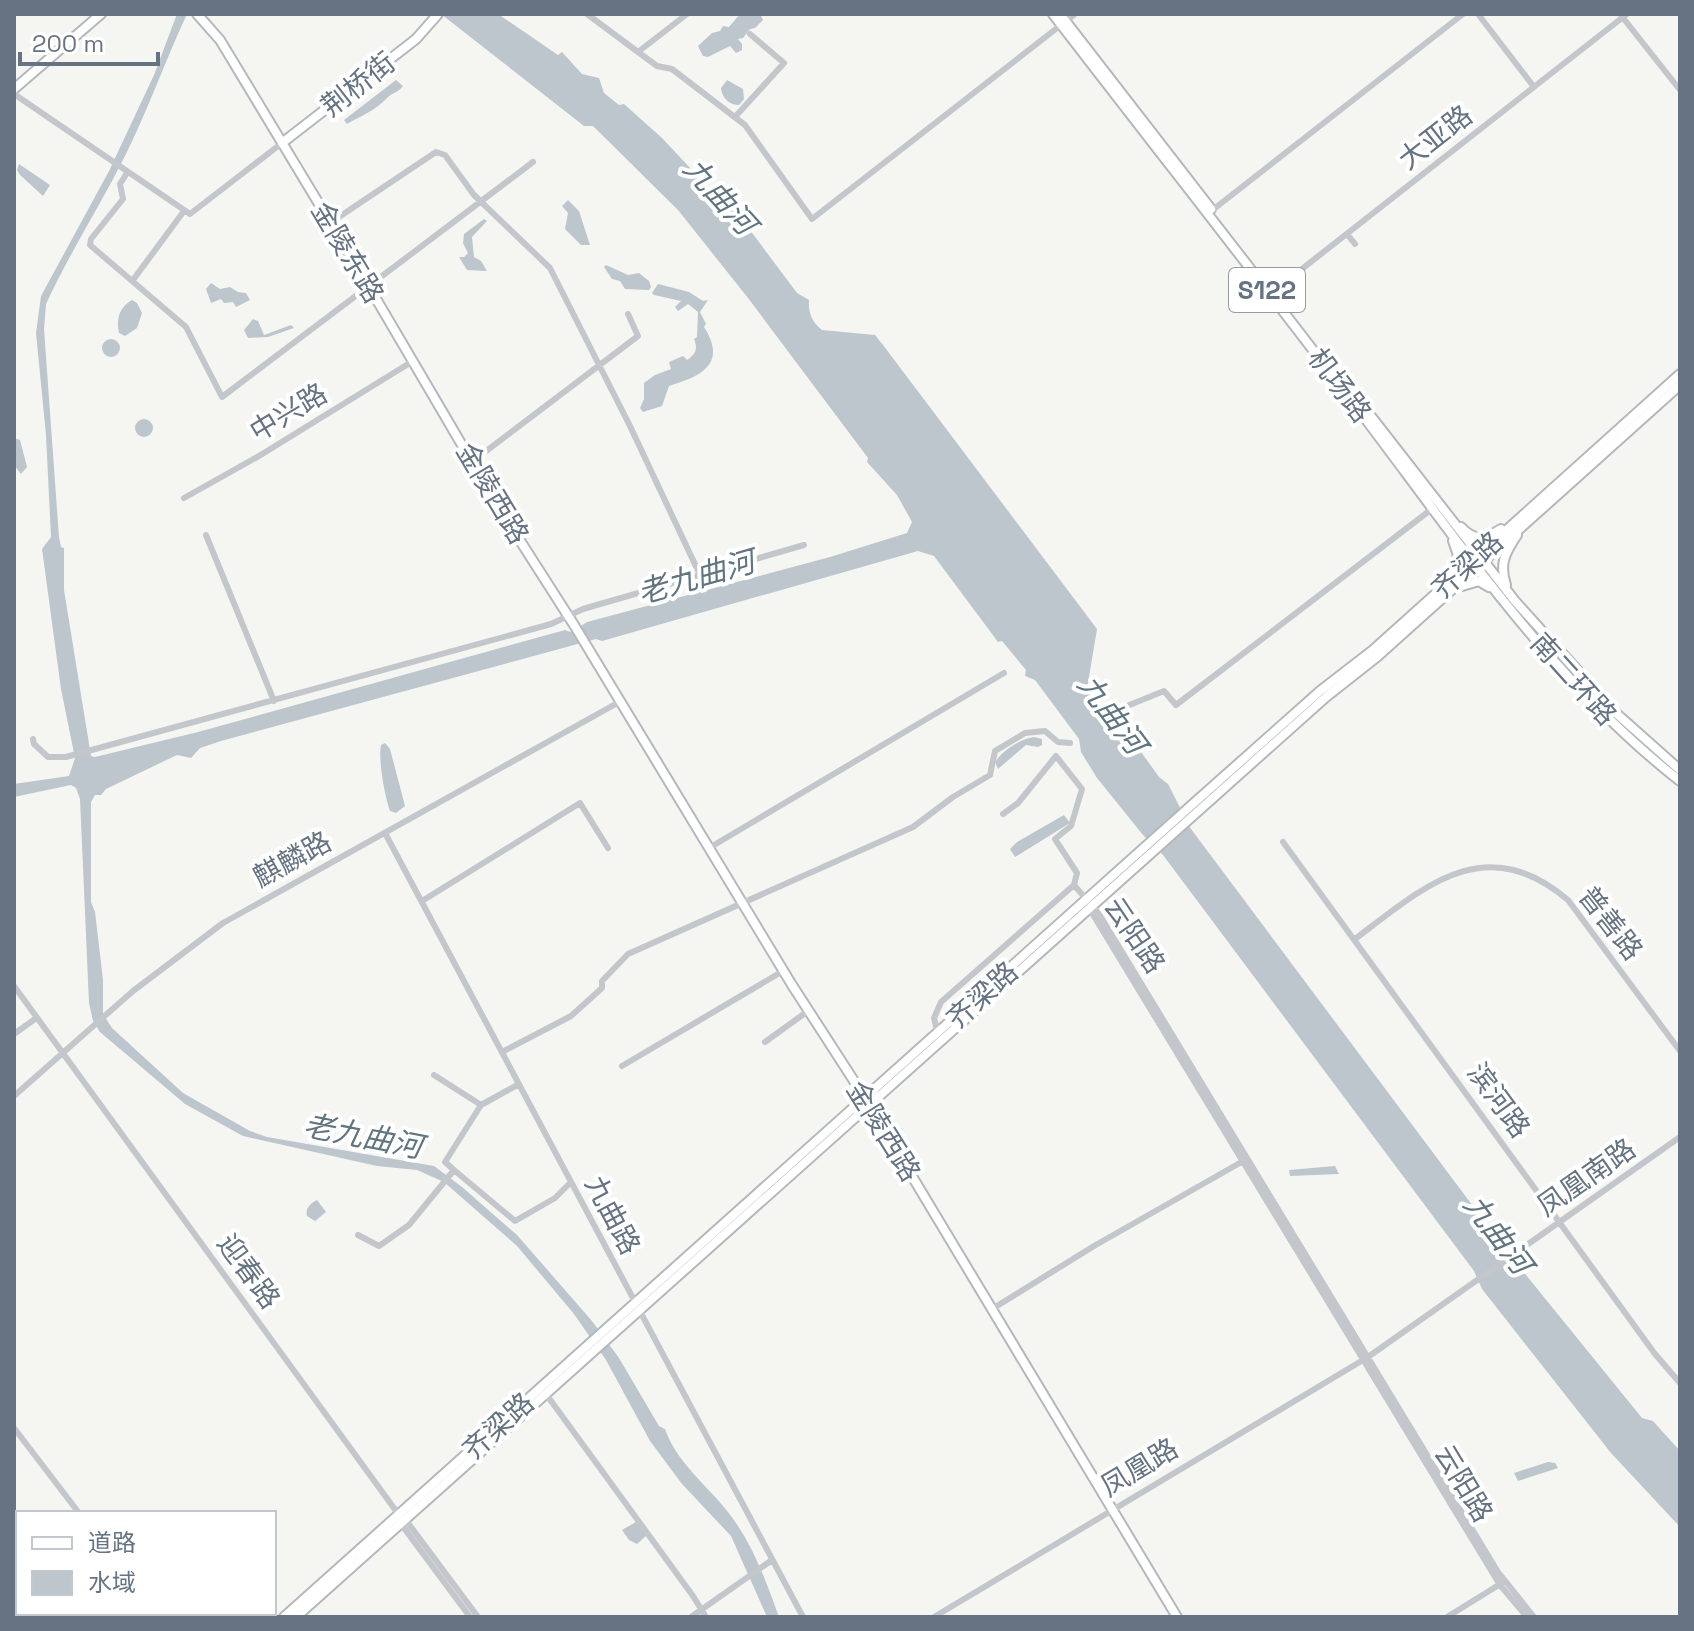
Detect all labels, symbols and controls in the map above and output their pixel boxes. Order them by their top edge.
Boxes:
scale bar [20,16,158,66]
text: 200 m [32,28,104,59]
street label: 荆桥街 [314,44,402,124]
street label: 大亚路 [1391,97,1479,177]
water label: 九曲河 [675,150,768,246]
street label: 金陵东路 [304,195,392,309]
road number: S122 [1229,268,1305,312]
street label: 机场路 [1300,341,1380,429]
street label: 中兴路 [243,375,333,449]
street label: 金陵西路 [449,436,537,550]
street label: 齐梁路 [1424,524,1510,606]
water label: 老九曲河 [633,540,764,612]
street label: 南二环路 [1523,625,1625,733]
water label: 九曲河 [1069,666,1158,766]
street label: 麒麟路 [247,823,337,895]
street label: 普善路 [1571,879,1651,967]
street label: 云阳路 [1097,890,1173,980]
street label: 齐梁路 [939,954,1025,1036]
street label: 滨河路 [1460,1055,1538,1145]
street label: 金陵西路 [839,1074,929,1188]
water label: 老九曲河 [300,1105,431,1168]
street label: 凤凰南路 [1530,1130,1642,1224]
street label: 九曲路 [577,1169,649,1261]
water label: 九曲河 [1455,1186,1544,1286]
street label: 迎春路 [210,1226,288,1316]
street label: 齐梁路 [455,1385,541,1467]
street label: 凤凰路 [1094,1430,1184,1504]
street label: 云阳路 [1427,1438,1501,1528]
legend [16,1511,276,1615]
text: 道路 [88,1527,136,1558]
text: 水域 [88,1567,136,1598]

